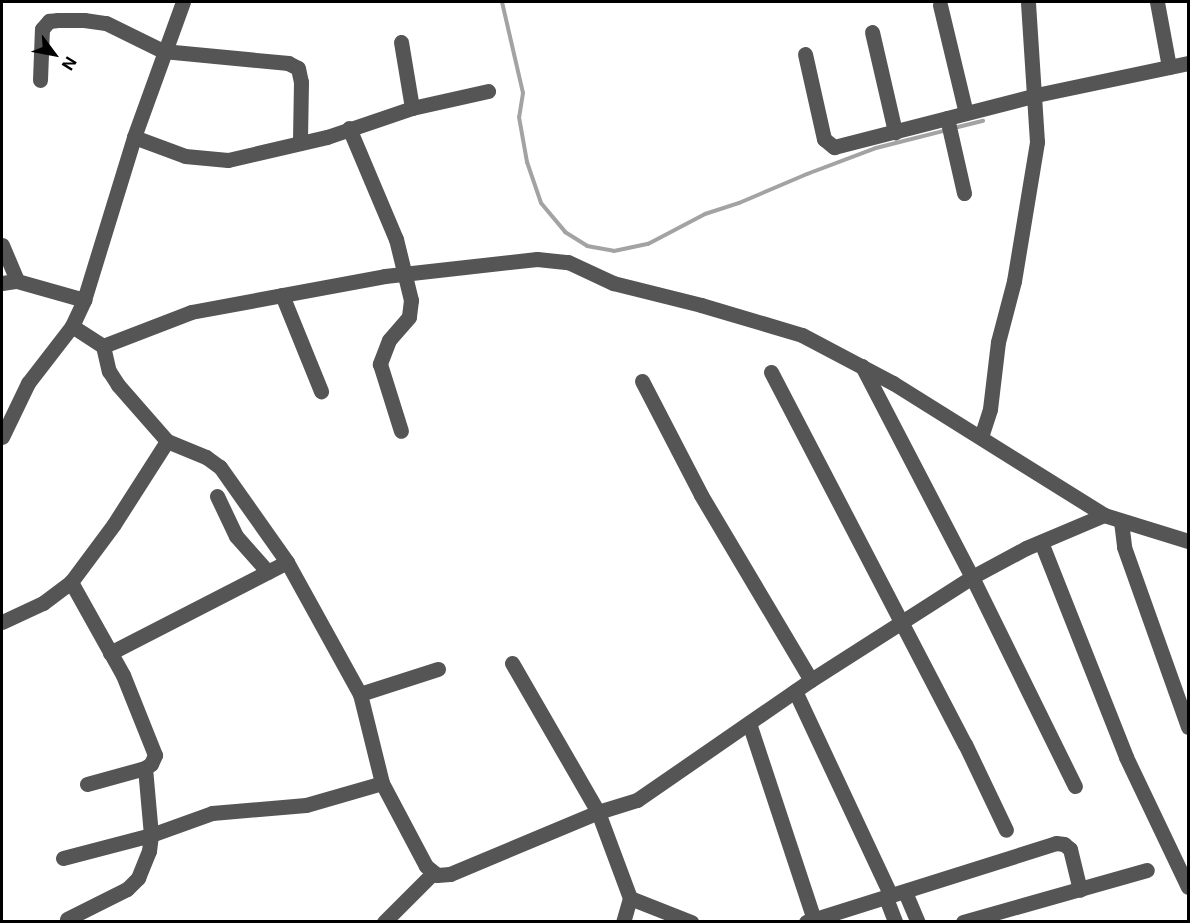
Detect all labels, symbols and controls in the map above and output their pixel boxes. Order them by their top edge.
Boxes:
north arrow [24,24,84,84]
text: N [58,53,81,74]

